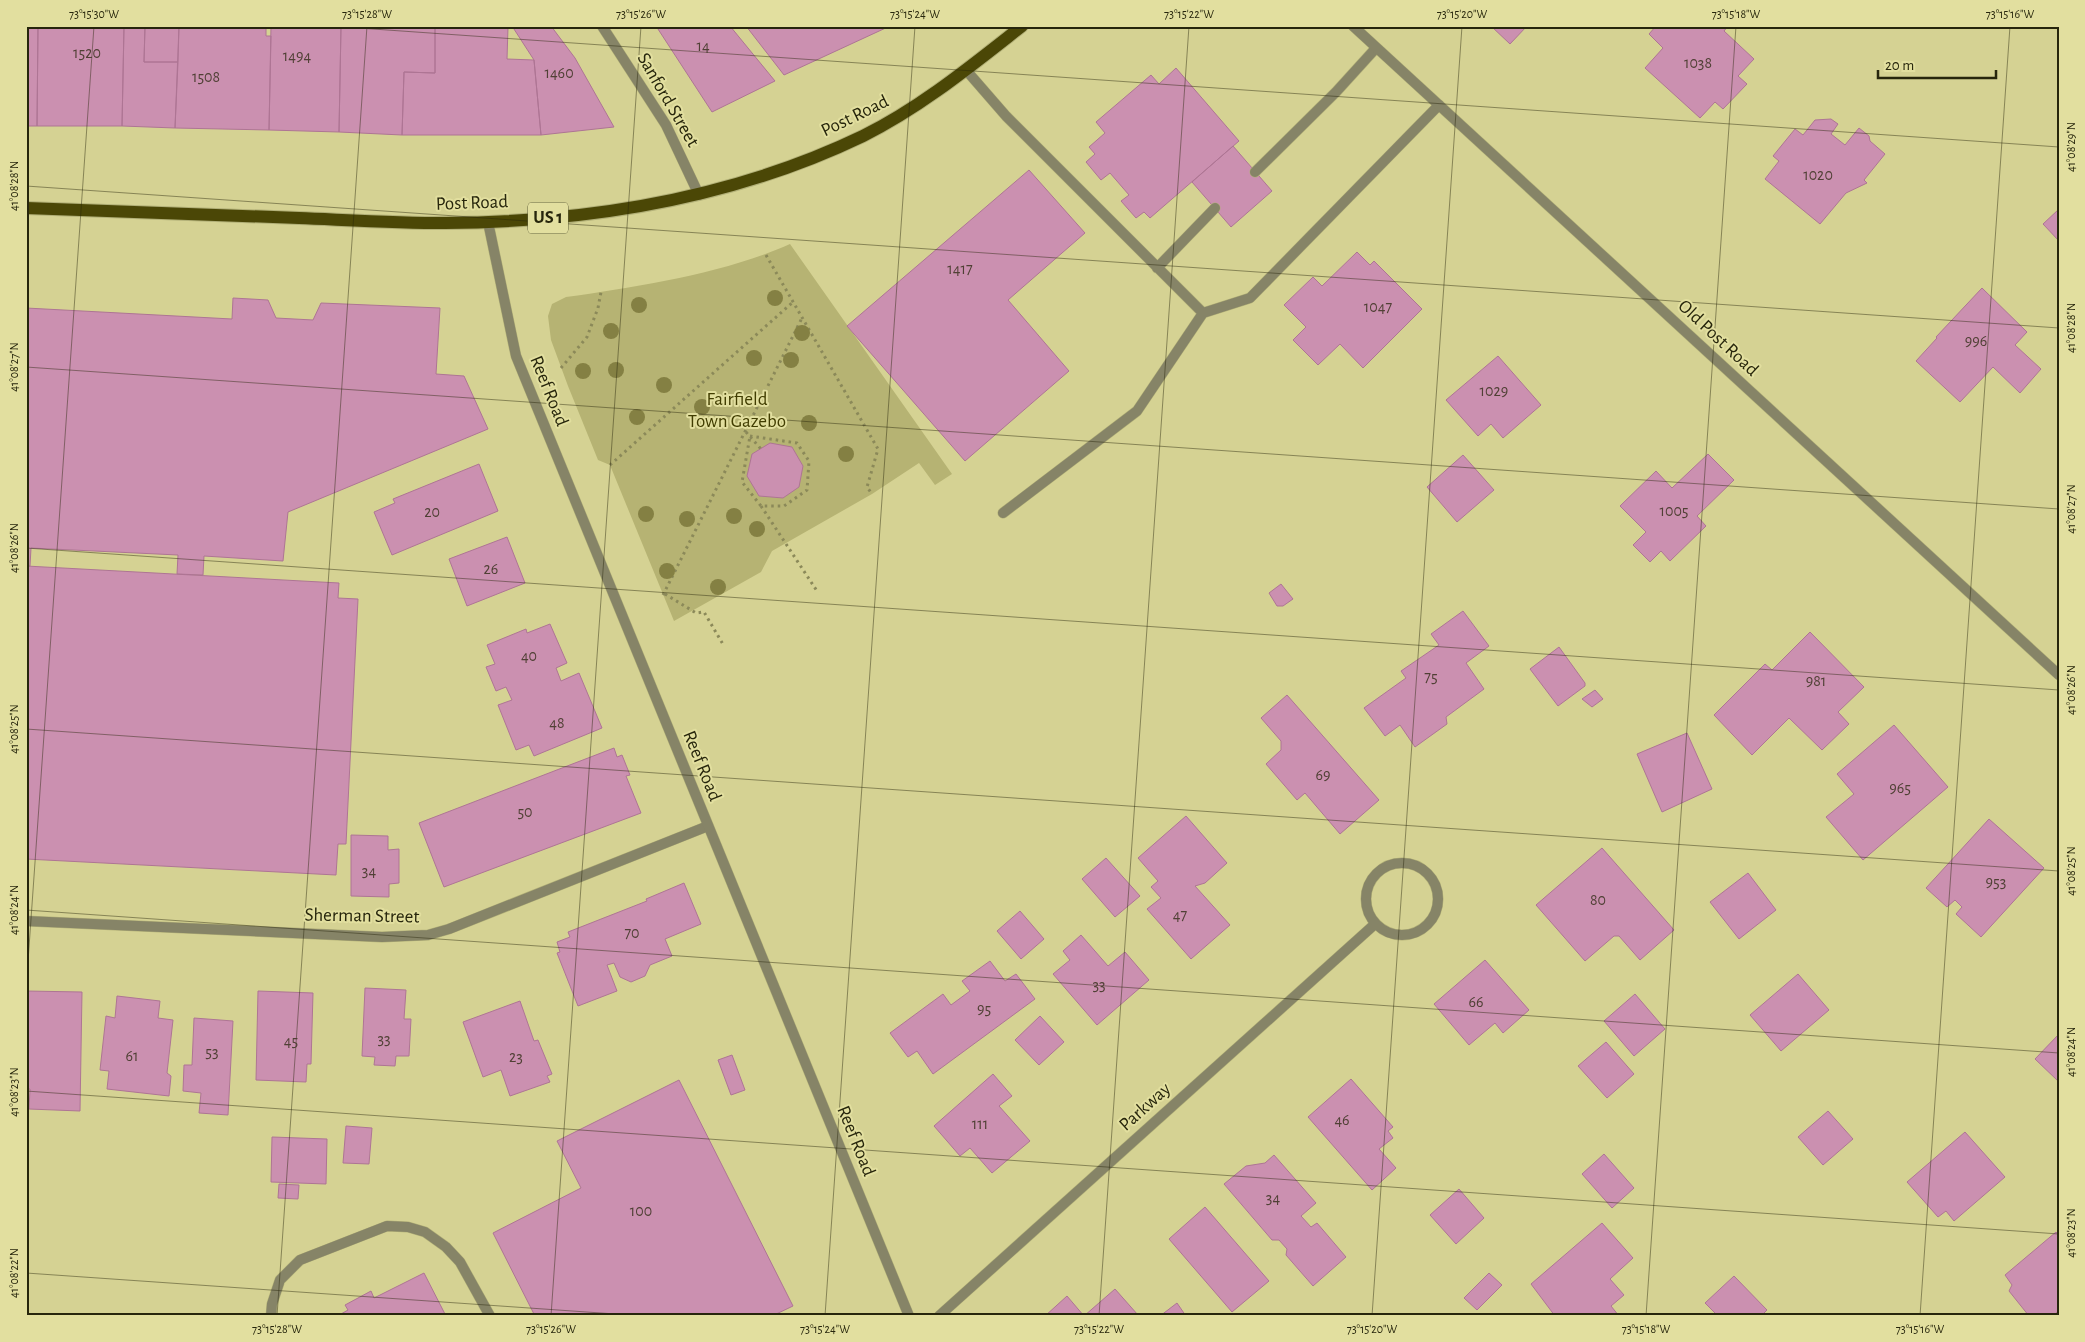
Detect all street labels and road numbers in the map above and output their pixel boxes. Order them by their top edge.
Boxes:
street label: Sanford Street [633,50,703,150]
street label: Post Road [818,92,892,140]
street label: Post Road [435,192,509,214]
road number: US 1 [528,202,568,234]
street label: Old Post Road [1674,296,1762,380]
street label: Reef Road [526,353,572,429]
street label: Reef Road [679,728,725,804]
street label: Sherman Street [304,905,420,927]
street label: Parkway [1116,1079,1174,1135]
street label: Reef Road [833,1103,879,1179]

